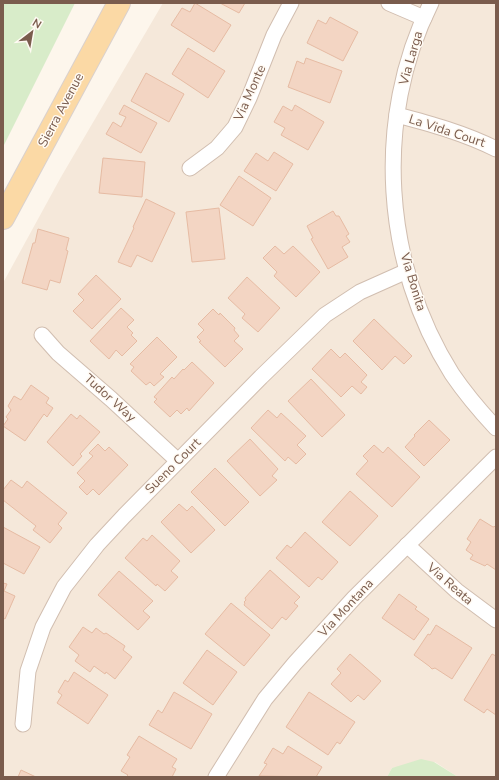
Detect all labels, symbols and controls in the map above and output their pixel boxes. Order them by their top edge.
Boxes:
north arrow [12,12,52,52]
text: N [30,15,44,32]
street label: Via Larga [394,29,427,88]
street label: Via Monte [229,62,270,125]
street label: Sierra Avenue [34,70,88,150]
street label: La Vida Court [406,110,488,152]
street label: Via Bonita [395,250,430,313]
street label: Tudor Way [80,370,140,426]
street label: Sueno Court [141,434,205,498]
street label: Via Reata [422,558,477,609]
street label: Via Montana [314,575,378,642]

